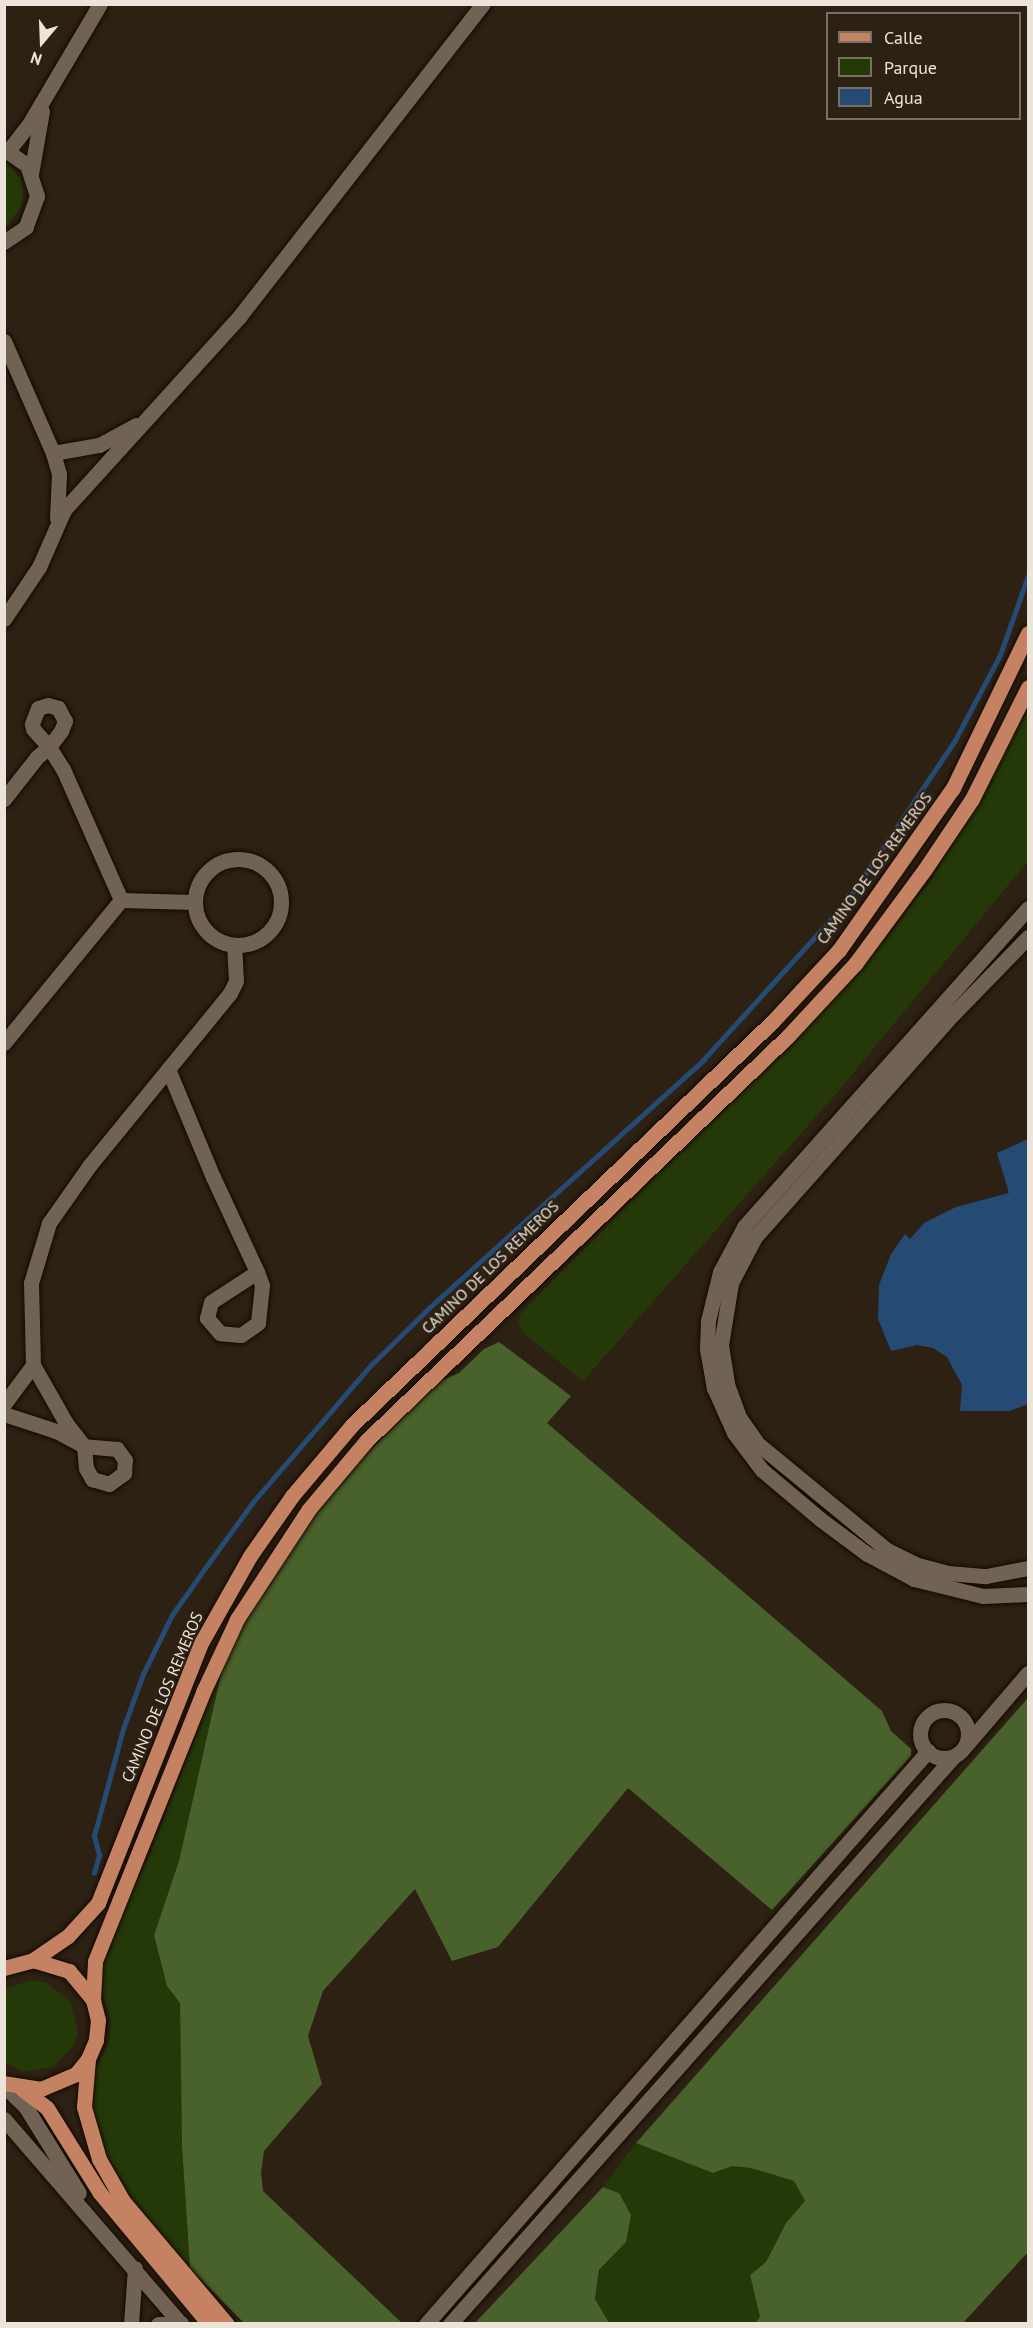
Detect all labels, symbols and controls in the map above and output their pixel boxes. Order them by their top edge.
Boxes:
north arrow [12,12,72,72]
legend [826,12,1021,120]
text: Calle [884,26,923,49]
text: N [28,48,44,70]
text: Parque [884,56,937,79]
text: Agua [884,86,923,109]
street label: CAMINO DE LOS REMEROS [812,788,936,948]
street label: CAMINO DE LOS REMEROS [417,1196,563,1338]
street label: CAMINO DE LOS REMEROS [117,1609,207,1785]

